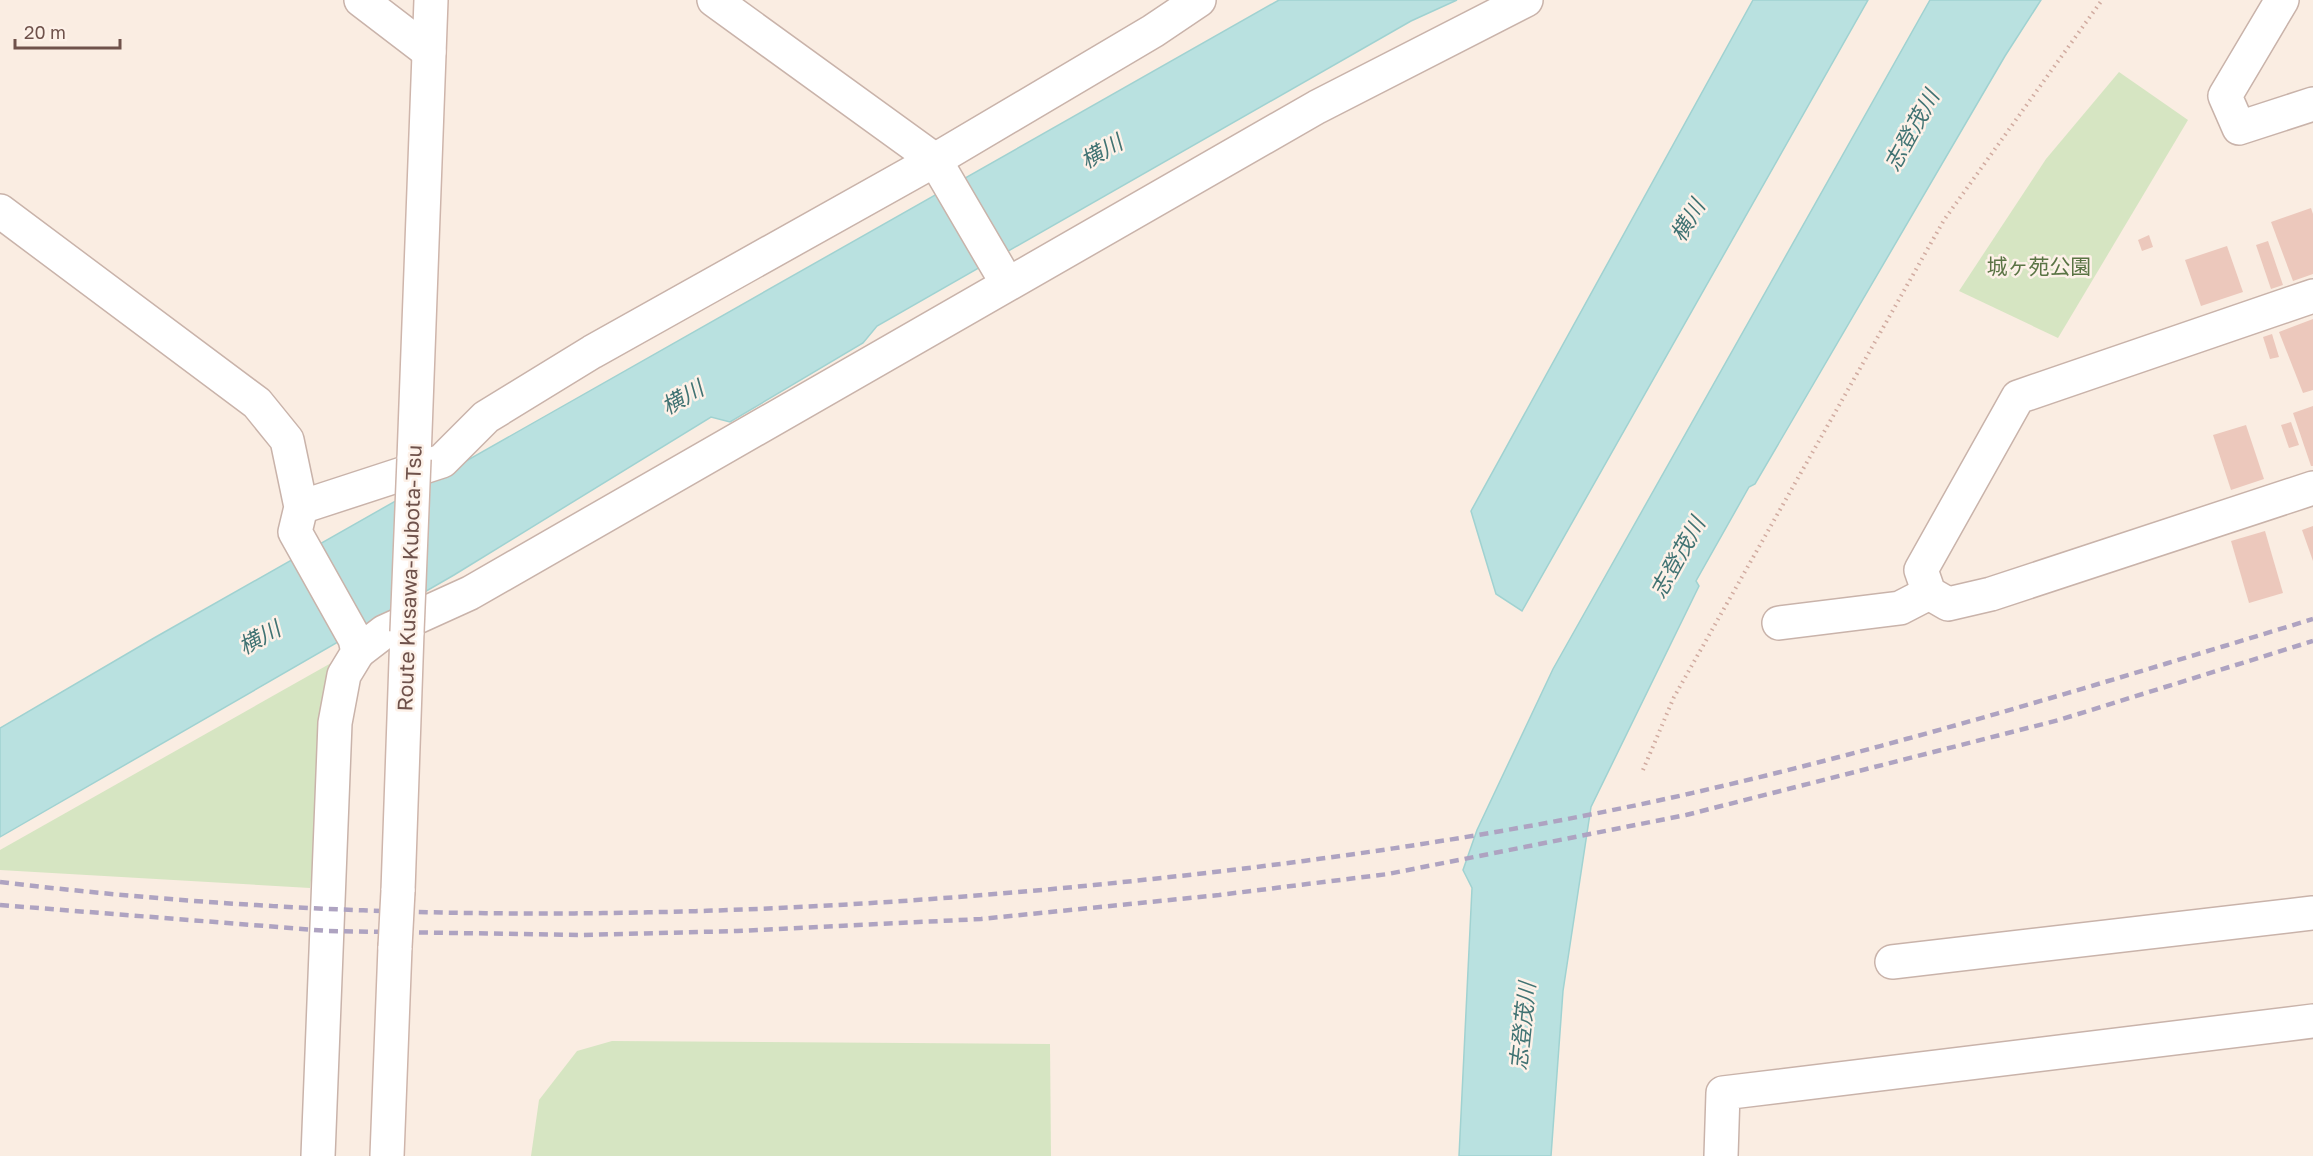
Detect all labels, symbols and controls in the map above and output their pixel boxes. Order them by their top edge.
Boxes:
scale bar [15,12,120,50]
text: 20 m [24,21,66,43]
water label: 志登茂川 [1878,83,1945,175]
water label: 横川 [1075,127,1129,174]
water label: 横川 [1664,192,1711,246]
park label: 城ヶ苑公園 [1987,253,2092,279]
water label: 横川 [656,373,710,420]
street label: Route Kusawa-Kubota-Tsu [391,444,427,712]
water label: 志登茂川 [1644,510,1711,602]
water label: 横川 [233,614,287,659]
water label: 志登茂川 [1504,979,1540,1071]

